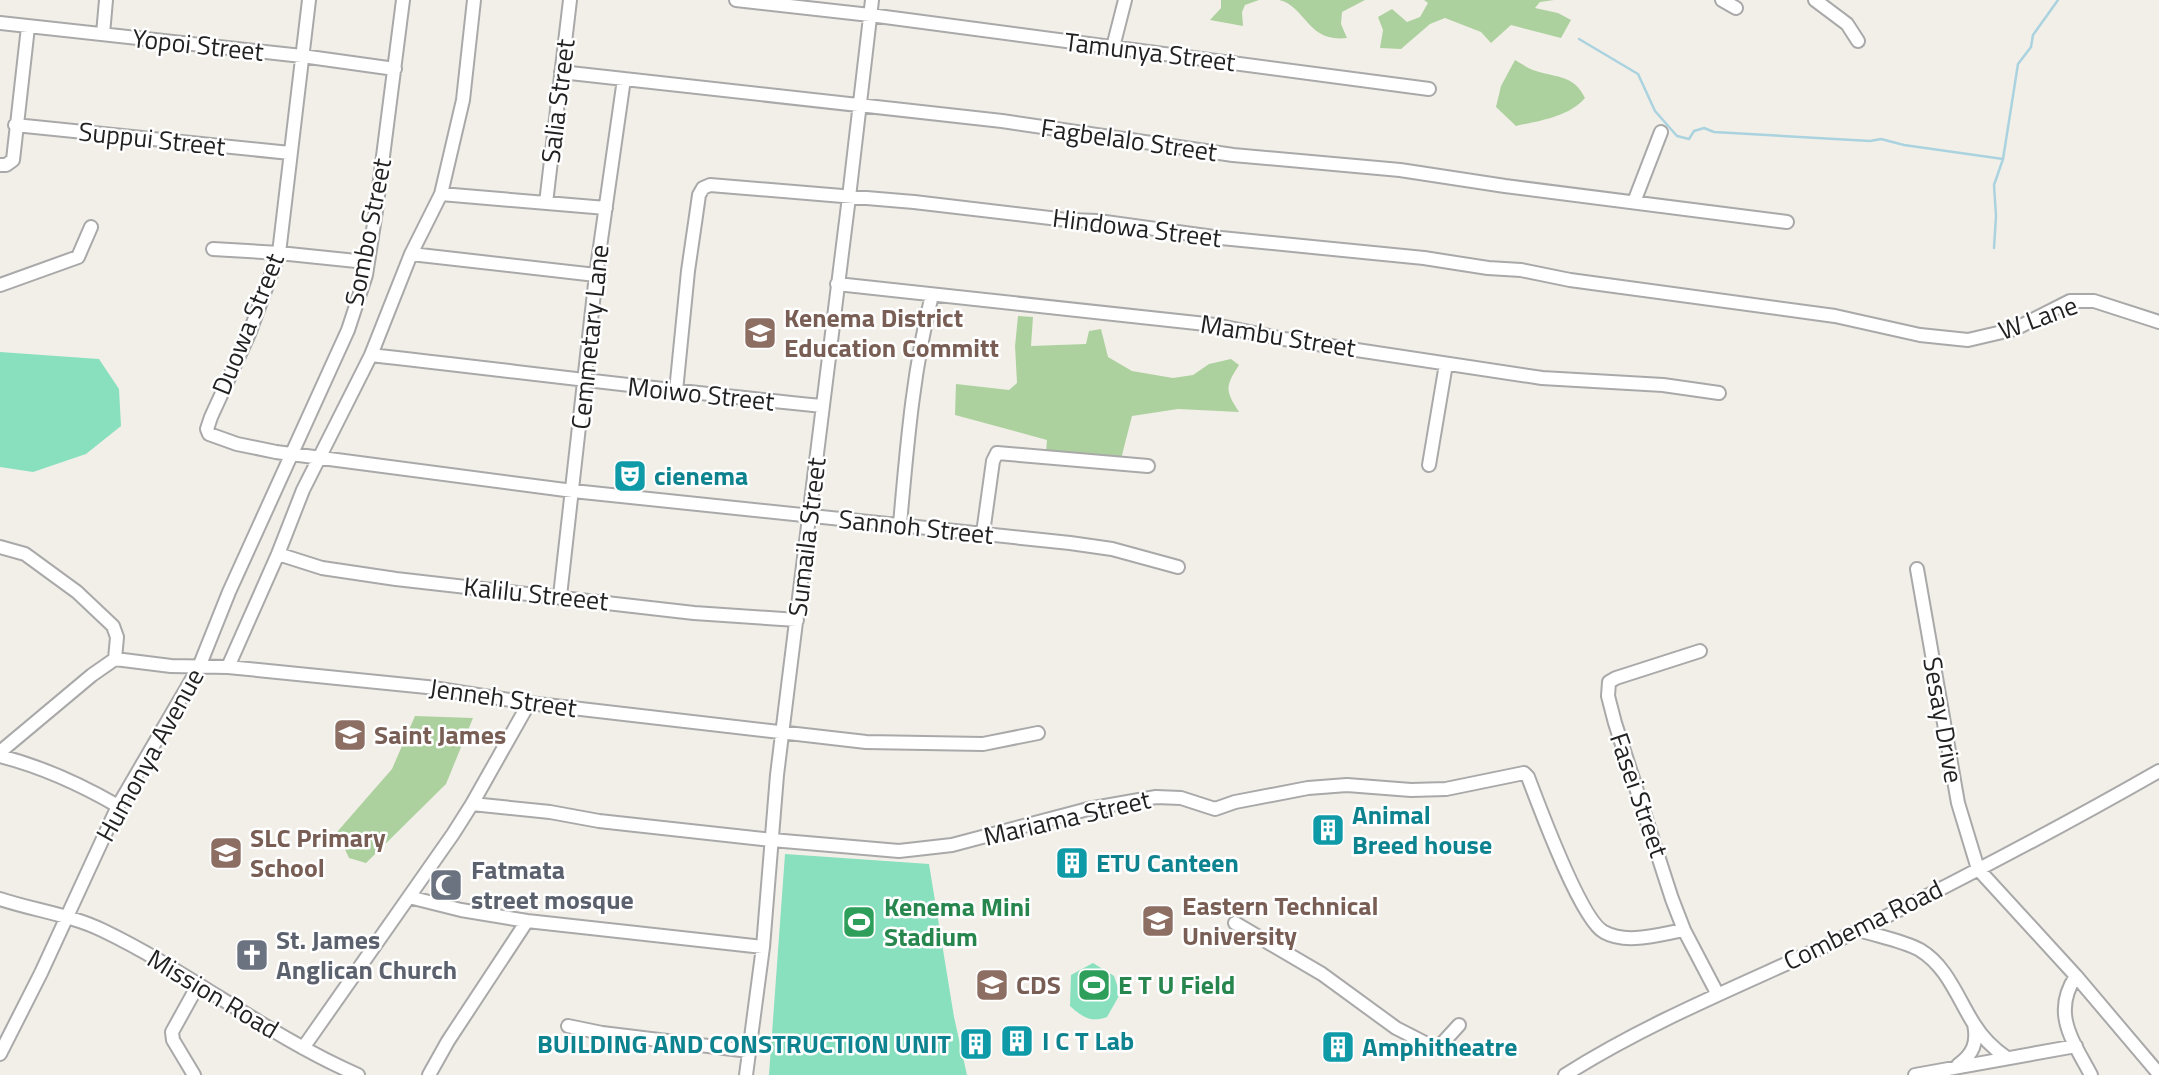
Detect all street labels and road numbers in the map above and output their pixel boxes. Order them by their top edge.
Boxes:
street label: Yopoi Street [130,18,266,71]
street label: Tamunya Street [1062,22,1238,81]
street label: Salia Street [531,37,584,165]
street label: Fagbelalo Street [1038,108,1220,171]
street label: Suppui Street [77,111,227,166]
street label: Sombo Street [334,155,401,309]
street label: Hindowa Street [1050,198,1224,257]
street label: Cemmetary Lane [560,243,619,431]
street label: Duowa Street [201,247,294,400]
street label: W Lane [1993,285,2083,350]
street label: Mambu Street [1198,304,1359,367]
street label: Moiwo Street [626,366,776,421]
street label: Sumaila Street [777,455,836,619]
street label: Sannoh Street [837,499,995,554]
street label: Kalilu Streeet [462,567,610,620]
street label: Sesay Drive [1913,654,1974,786]
street label: Humonya Avenue [86,661,213,849]
street label: Jenneh Street [427,668,579,727]
street label: Fasei Street [1600,727,1679,862]
street label: Mariama Street [980,779,1154,856]
street label: Combema Road [1777,869,1949,980]
street label: Mission Road [140,939,286,1048]

